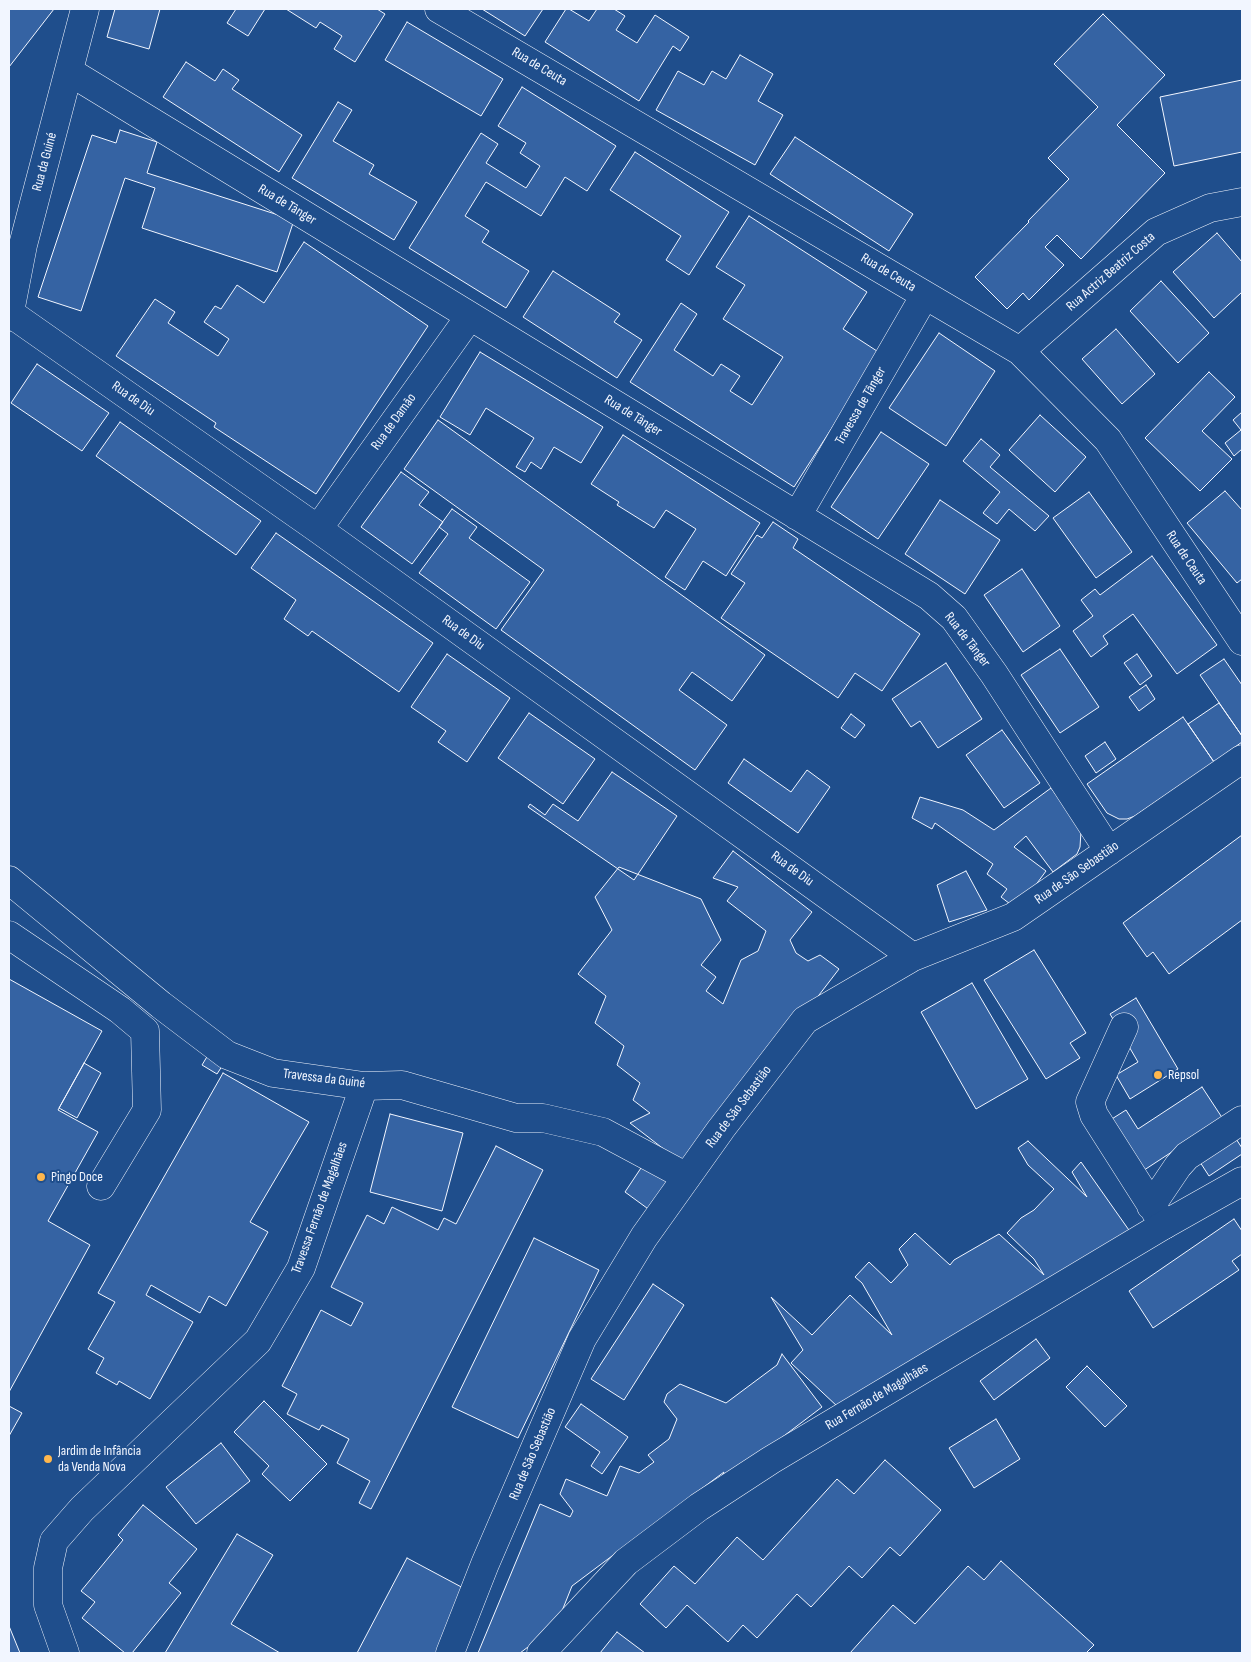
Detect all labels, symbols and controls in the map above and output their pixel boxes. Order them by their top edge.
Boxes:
street label: Rua de Ceuta [508,44,570,90]
street label: Rua da Guiné [29,131,61,193]
street label: Rua de Tânger [255,181,319,229]
street label: Rua Actriz Beatriz Costa [1063,229,1159,315]
street label: Rua de Ceuta [857,250,919,296]
street label: Travessa de Tânger [832,364,890,448]
street label: Rua de Diu [108,378,158,420]
street label: Rua de Damão [368,390,420,454]
street label: Rua de Tânger [601,392,665,440]
street label: Rua de Ceuta [1162,528,1210,588]
street label: Rua de Tânger [940,609,994,671]
street label: Rua de Diu [438,612,488,654]
street label: Rua de São Sebastião [1032,838,1122,908]
street label: Rua de Diu [767,848,817,890]
street label: Rua de São Sebastião [703,1062,775,1152]
street label: Travessa da Guiné [282,1066,366,1092]
place label: Repsol [1168,1067,1199,1083]
marker: Repsol [1152,1069,1164,1081]
street label: Travessa Fernão de Magalhães [288,1140,352,1276]
place label: Pingo Doce [51,1169,103,1185]
marker: Pingo Doce [35,1171,47,1183]
street label: Rua Fernão de Magalhães [823,1360,931,1434]
street label: Rua de São Sebastião [506,1405,560,1503]
place label: Jardim de Infância da Venda Nova [58,1443,141,1475]
marker: Jardim de Infância da Venda Nova [42,1453,54,1465]

